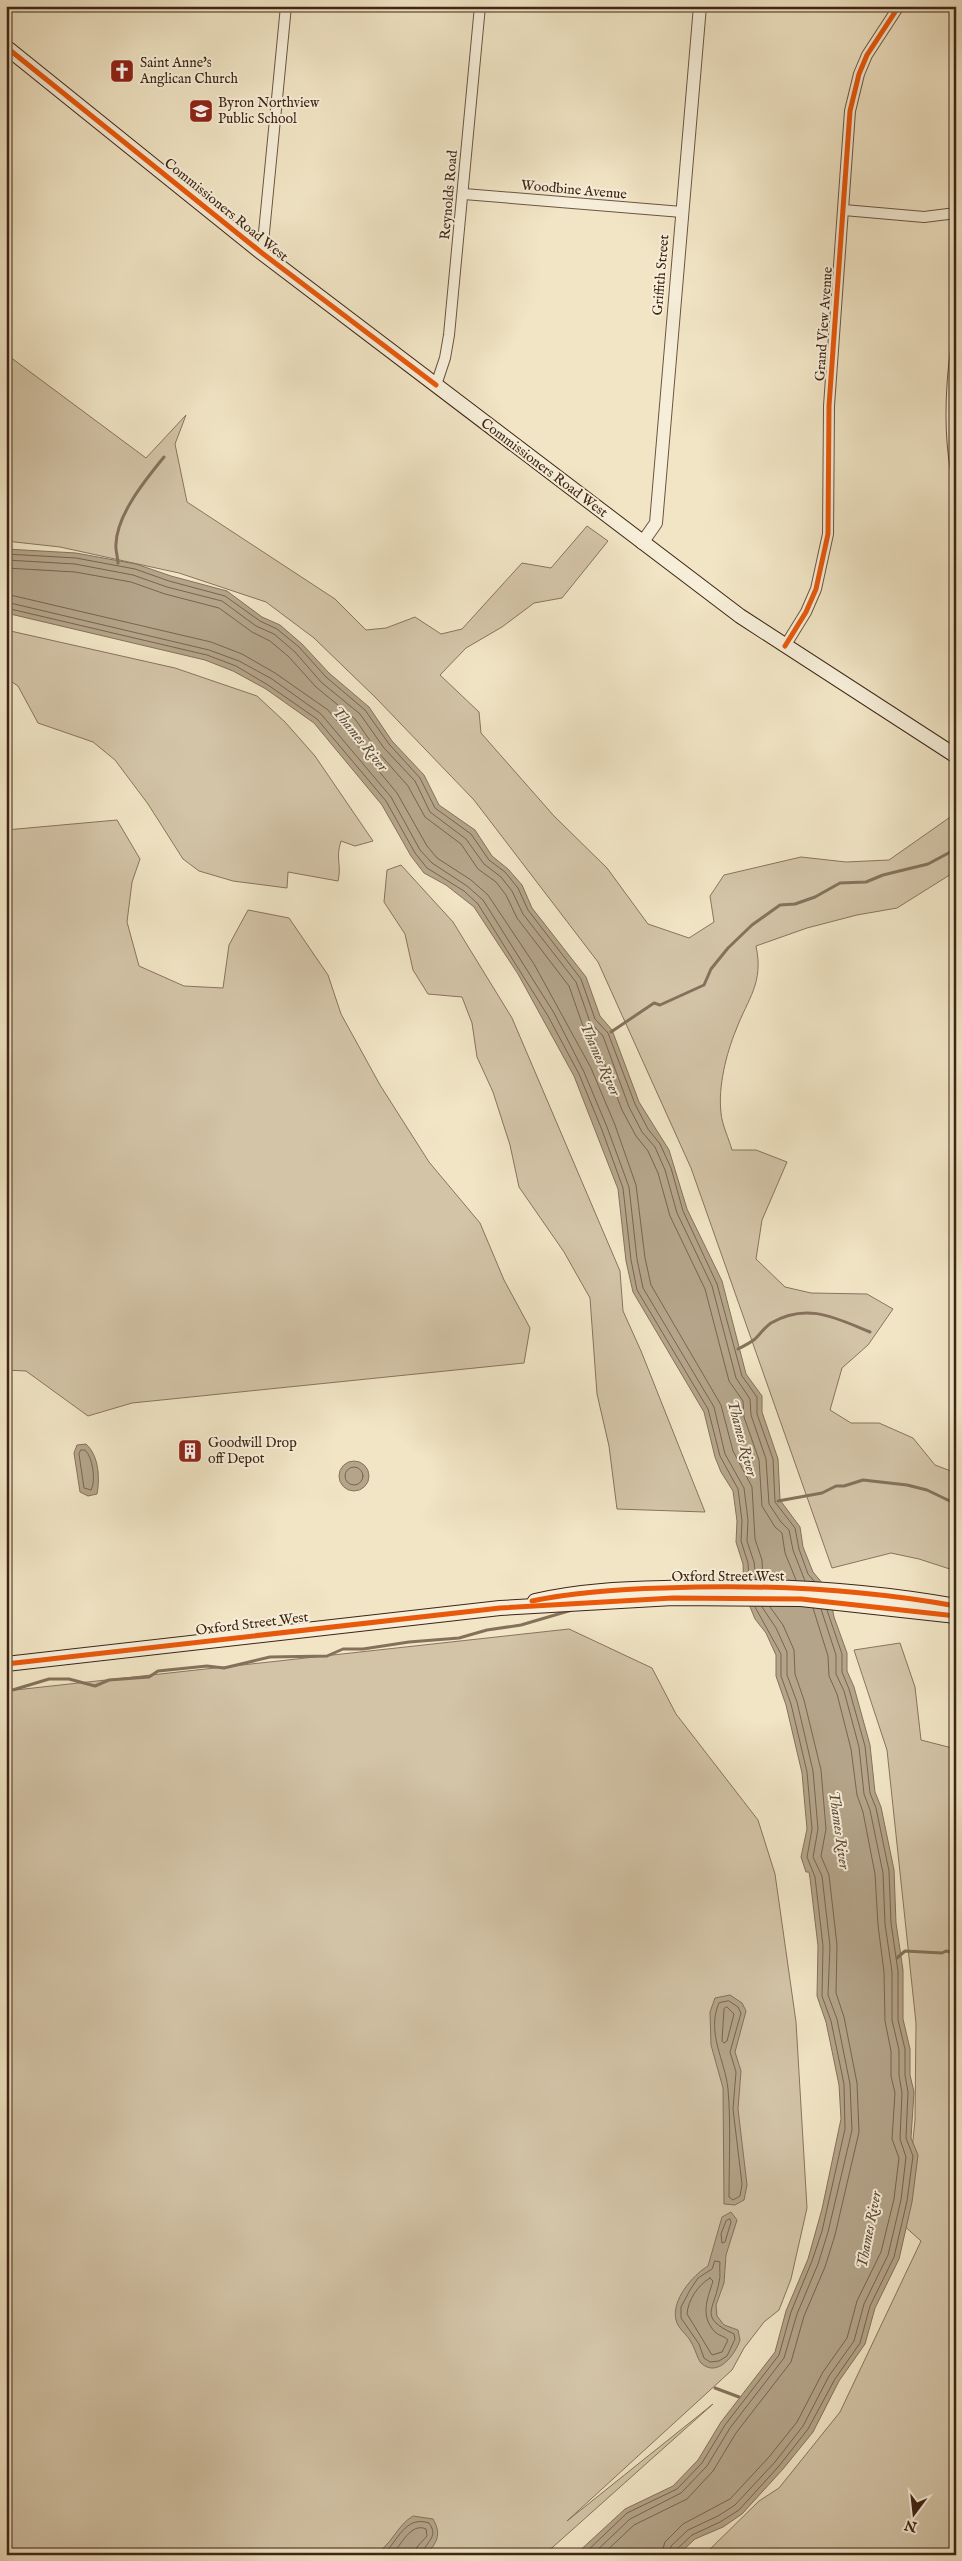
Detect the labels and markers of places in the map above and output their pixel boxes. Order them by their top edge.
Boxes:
place label: Saint Anne's Anglican Church [139,54,238,88]
church icon: Saint Anne's Anglican Church [109,58,135,84]
place label: Byron Northview Public School [218,94,320,128]
school or university icon: Byron Northview Public School [188,98,214,124]
place label: Goodwill Drop off Depot [208,1434,297,1468]
building icon: Goodwill Drop off Depot [177,1438,203,1464]

